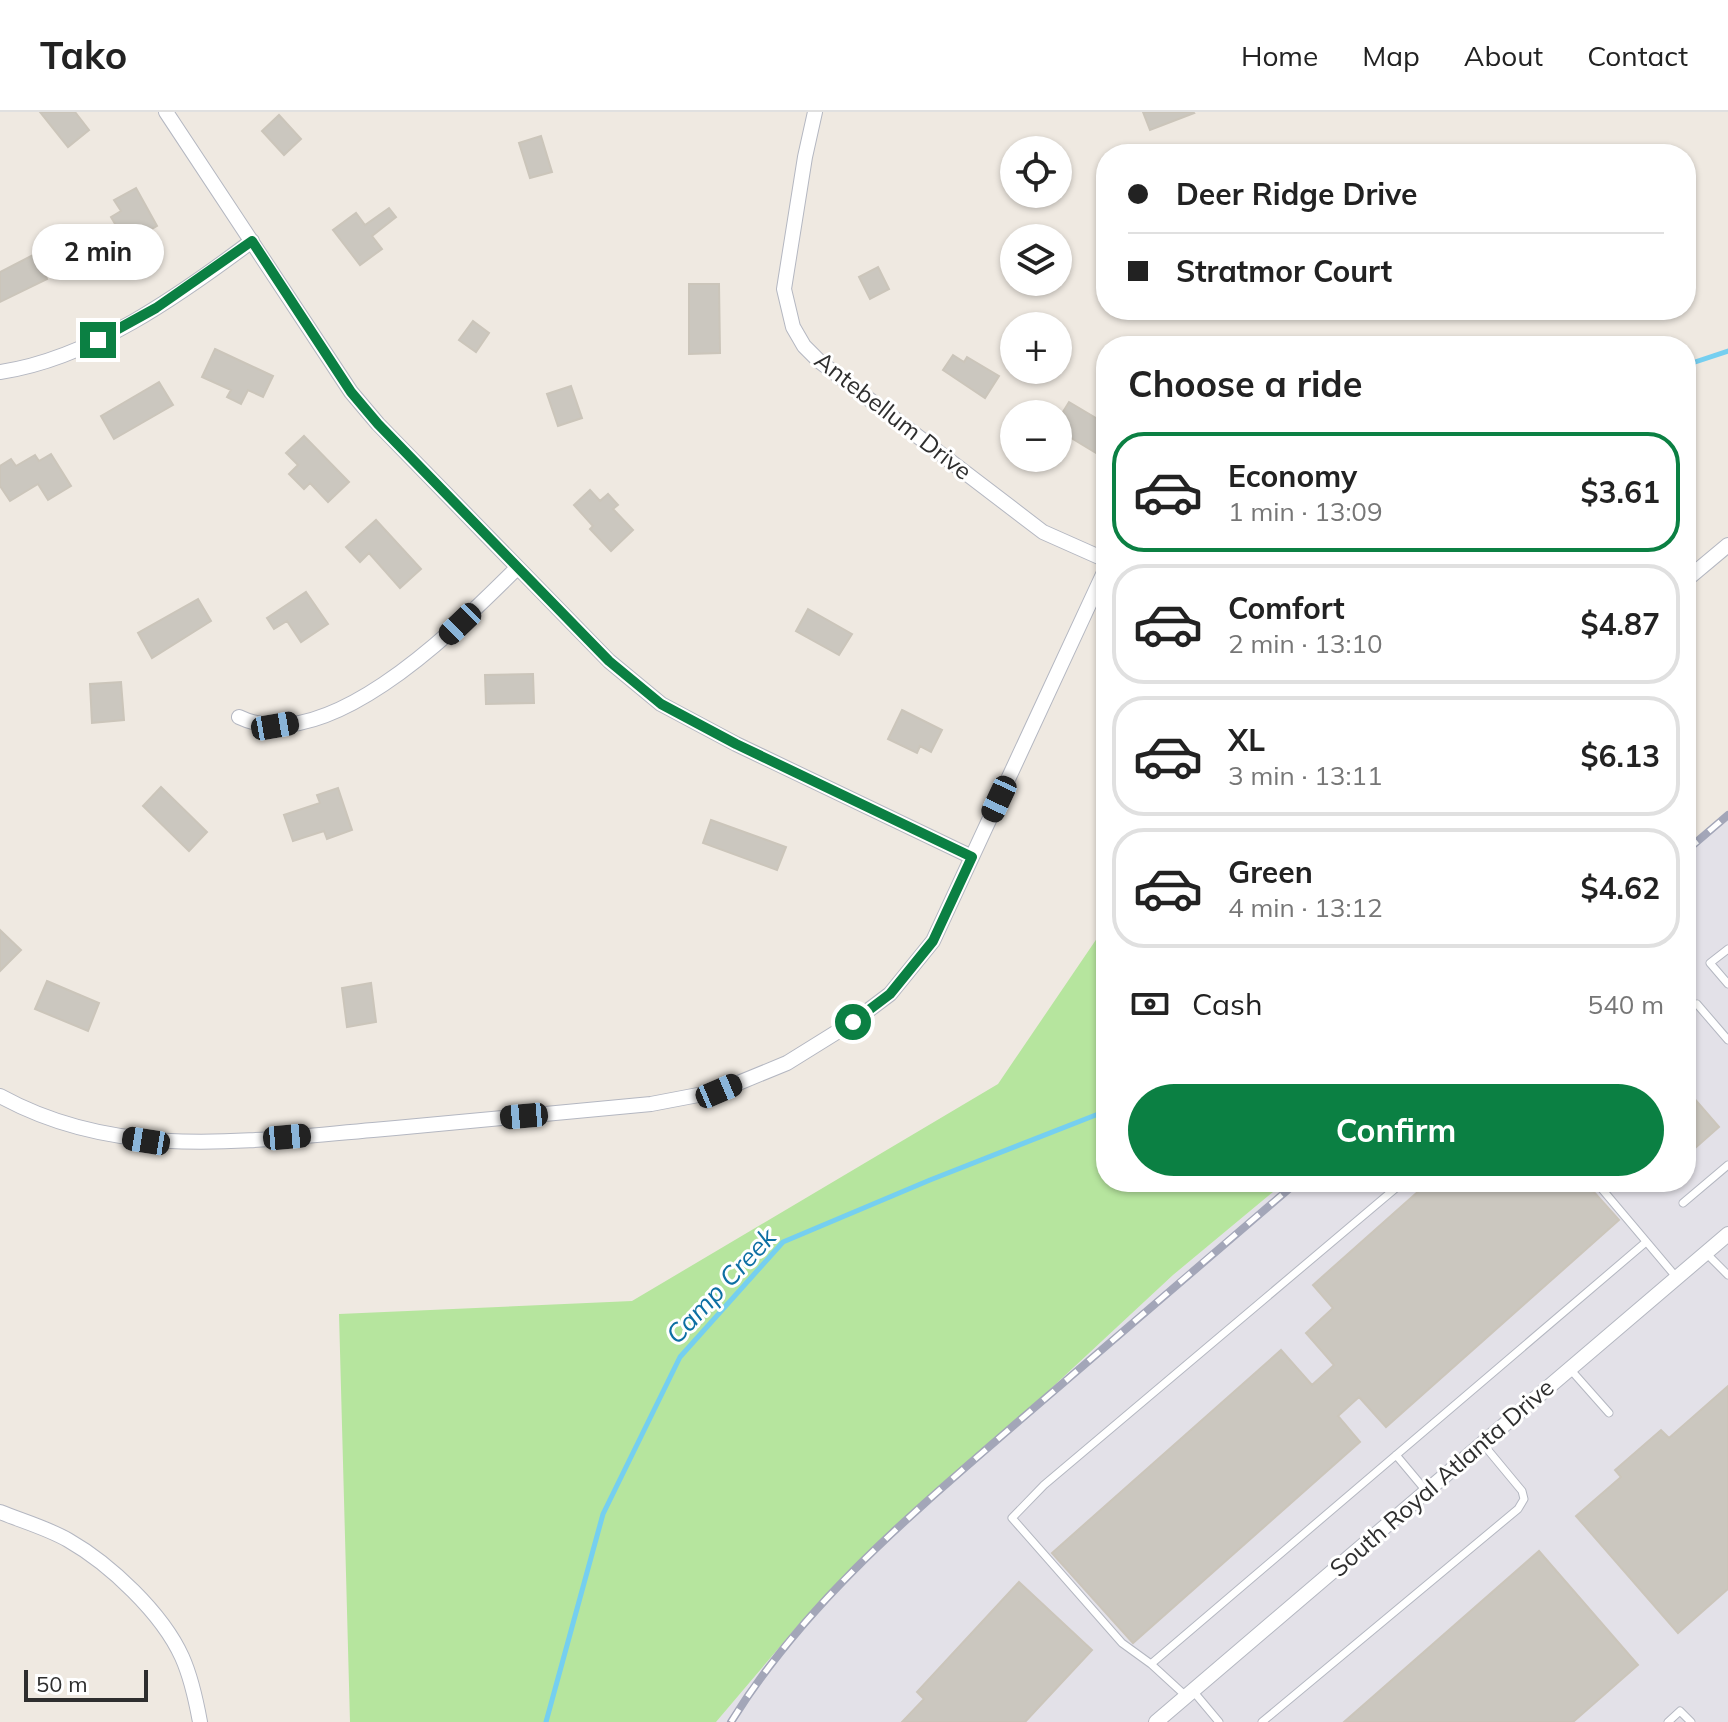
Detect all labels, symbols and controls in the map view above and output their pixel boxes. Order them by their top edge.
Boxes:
text: Tako [40,31,127,79]
text: Home [1241,38,1318,73]
text: Map [1362,38,1420,73]
text: About [1464,38,1543,73]
text: Contact [1587,38,1688,73]
map controls [1000,136,1072,472]
button: locate [1000,136,1072,208]
text: Deer Ridge Drive [1176,175,1418,213]
callout: 2 min [32,224,164,280]
button: layers [1000,224,1072,296]
text: 2 min [64,235,132,268]
text: Stratmor Court [1176,252,1392,290]
button: + [1000,312,1072,384]
route end [80,322,116,358]
street label: Antebellum Drive [809,345,978,486]
text: Choose a ride [1128,361,1362,406]
button: − [1000,400,1072,472]
icon: car [1132,456,1204,528]
text: Economy [1228,457,1357,495]
text: $3.61 [1581,473,1660,511]
text: 1 min · 13:09 [1228,495,1383,528]
icon: car [1132,588,1204,660]
text: Comfort [1228,589,1345,627]
car [434,599,486,649]
text: $4.87 [1581,605,1660,643]
text: 2 min · 13:10 [1228,627,1383,660]
car [249,710,301,742]
icon: car [1132,720,1204,792]
text: XL [1228,721,1265,759]
text: $6.13 [1581,737,1660,775]
text: 3 min · 13:11 [1228,759,1383,792]
car [978,772,1020,826]
icon: car [1132,852,1204,924]
text: Green [1228,853,1313,891]
text: $4.62 [1581,869,1660,907]
text: 4 min · 13:12 [1228,891,1383,924]
icon: cash [1128,982,1172,1026]
text: Cash [1192,985,1263,1023]
text: 540 m [1588,988,1664,1021]
route start [835,1004,871,1040]
car [692,1071,746,1111]
button: Confirm [1128,1084,1664,1176]
car [499,1102,549,1130]
car [262,1123,312,1151]
car [120,1125,172,1157]
water label: Camp Creek [658,1220,783,1351]
street label: South Royal Atlanta Drive [1323,1372,1559,1583]
scale bar [24,1666,148,1702]
text: 50 m [36,1670,87,1698]

